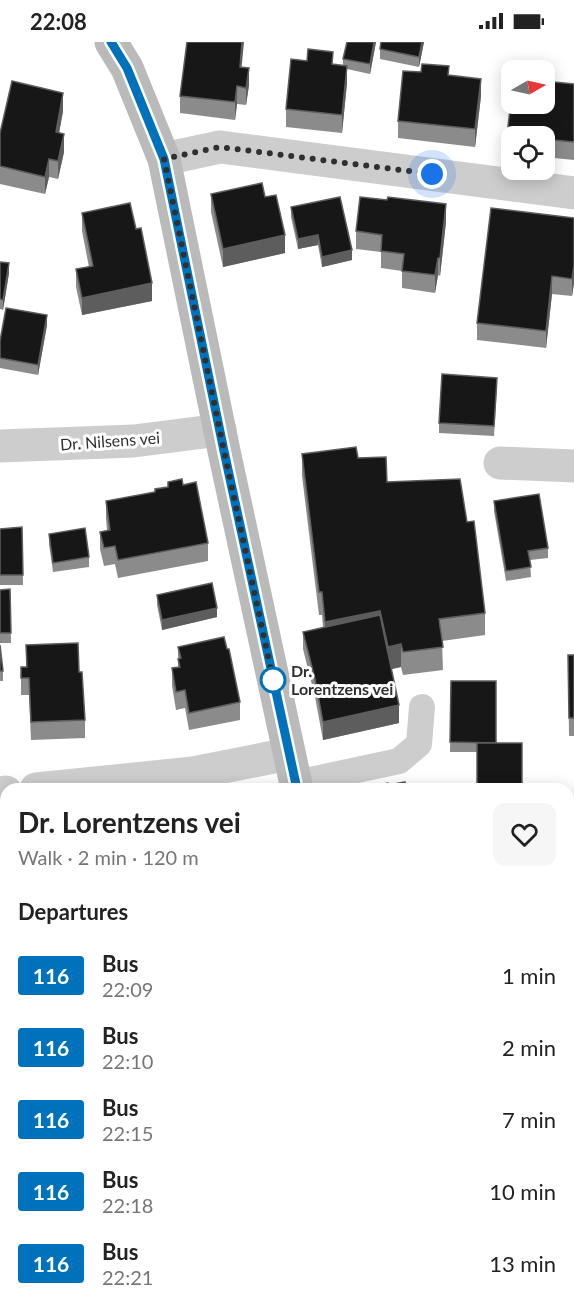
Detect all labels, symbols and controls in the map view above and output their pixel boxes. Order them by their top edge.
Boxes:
text: 22:08 [30,8,87,35]
north arrow [501,60,555,114]
map controls [501,60,555,180]
button: locate [501,126,555,180]
your location [417,159,447,189]
street label: Dr. Nilsens vei [59,428,161,453]
place label: Dr. Lorentzens vei [291,661,393,698]
marker: Dr. Lorentzens vei [260,667,286,693]
button: heart [493,803,556,866]
text: Dr. Lorentzens vei [18,805,241,839]
text: Walk · 2 min · 120 m [18,845,199,869]
text: Departures [18,898,128,925]
text: Bus [102,950,138,977]
text: 1 min [502,962,556,989]
text: 116 [33,963,69,988]
text: 22:09 [102,977,153,1001]
text: Bus [102,1022,138,1049]
text: 2 min [502,1034,556,1061]
text: 116 [33,1035,69,1060]
text: 22:10 [102,1049,153,1073]
text: Bus [102,1094,138,1121]
text: 7 min [502,1106,556,1133]
text: 116 [33,1107,69,1132]
text: 22:15 [102,1121,153,1145]
text: Bus [102,1166,138,1193]
text: 10 min [489,1178,556,1205]
text: 116 [33,1179,69,1204]
text: 22:18 [102,1193,153,1217]
text: Bus [102,1238,138,1265]
text: 13 min [489,1250,556,1277]
text: 116 [33,1251,69,1276]
text: 22:21 [102,1265,153,1289]

